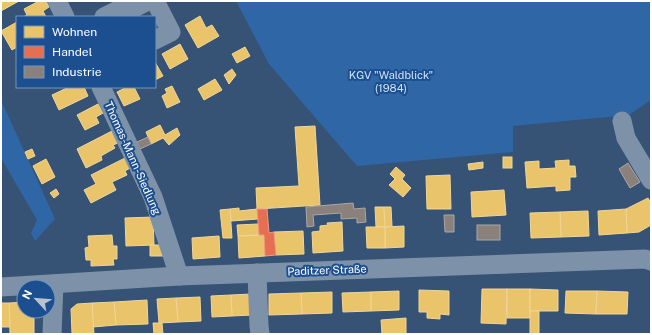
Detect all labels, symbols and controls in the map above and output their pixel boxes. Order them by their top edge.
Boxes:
legend [16,16,156,88]
text: Wohnen [52,25,97,39]
text: Handel [52,45,93,59]
text: Industrie [52,65,102,79]
park label: KGV "Waldblick" (1984) [349,69,433,94]
street label: Thomas-Mann-Siedlung [103,99,164,217]
street label: Paditzer Straße [287,263,367,277]
north arrow [16,279,56,319]
text: N [20,288,34,301]

